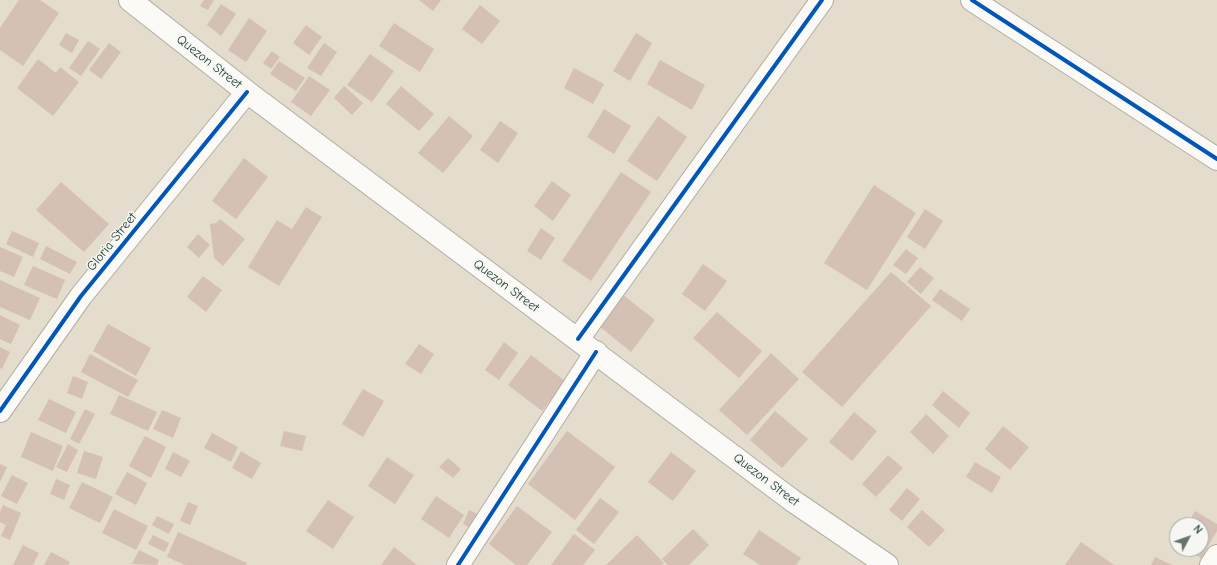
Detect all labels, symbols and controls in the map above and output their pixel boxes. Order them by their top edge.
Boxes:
street label: Quezon Street [173,32,245,92]
street label: Gloria Street [84,210,140,274]
street label: Quezon Street [470,256,542,316]
street label: Quezon Street [730,450,802,510]
north arrow [1169,517,1209,557]
text: N [1190,522,1205,536]

